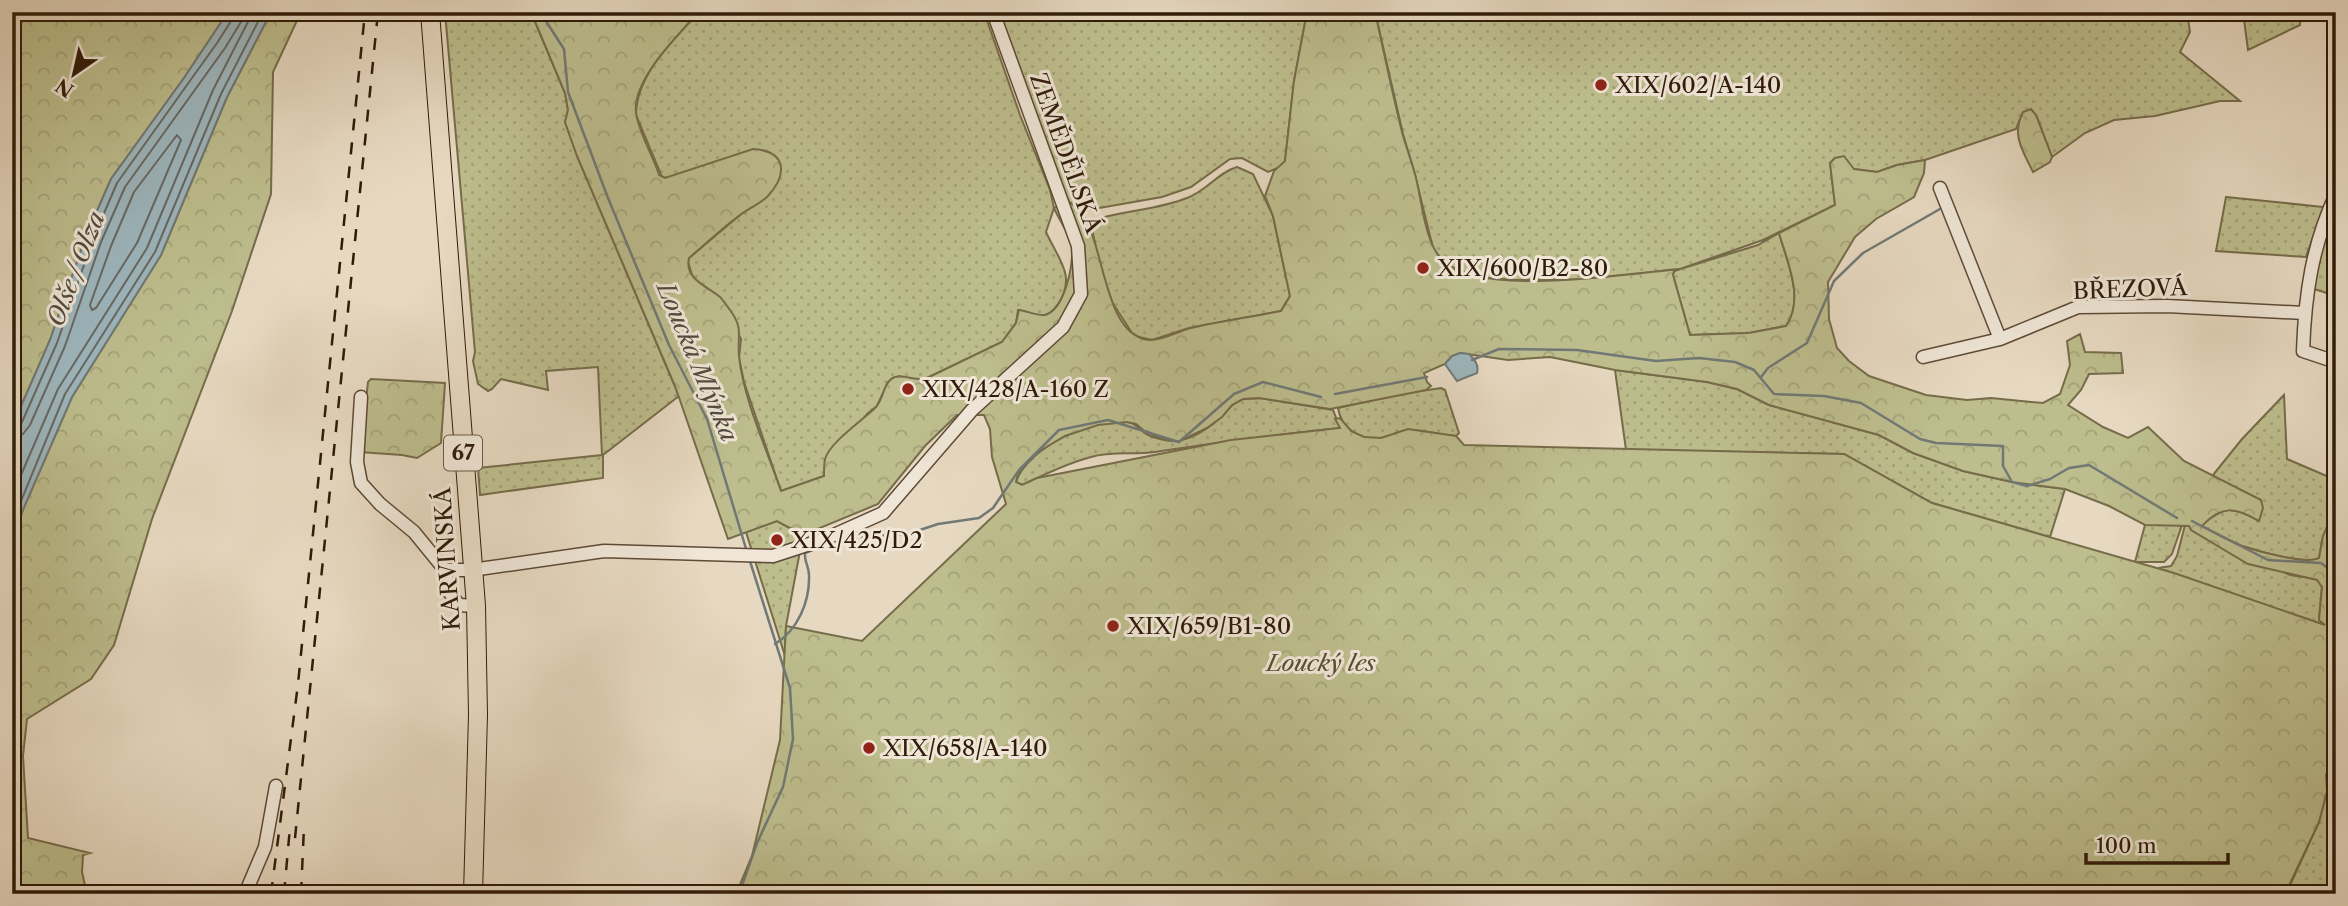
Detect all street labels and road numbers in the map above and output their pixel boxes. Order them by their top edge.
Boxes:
street label: ZEMĚDĚLSKÁ [1024,69,1108,238]
street label: BŘEZOVÁ [2072,273,2189,305]
road number: 67 [444,435,482,470]
street label: KARVINSKÁ [428,485,466,632]

